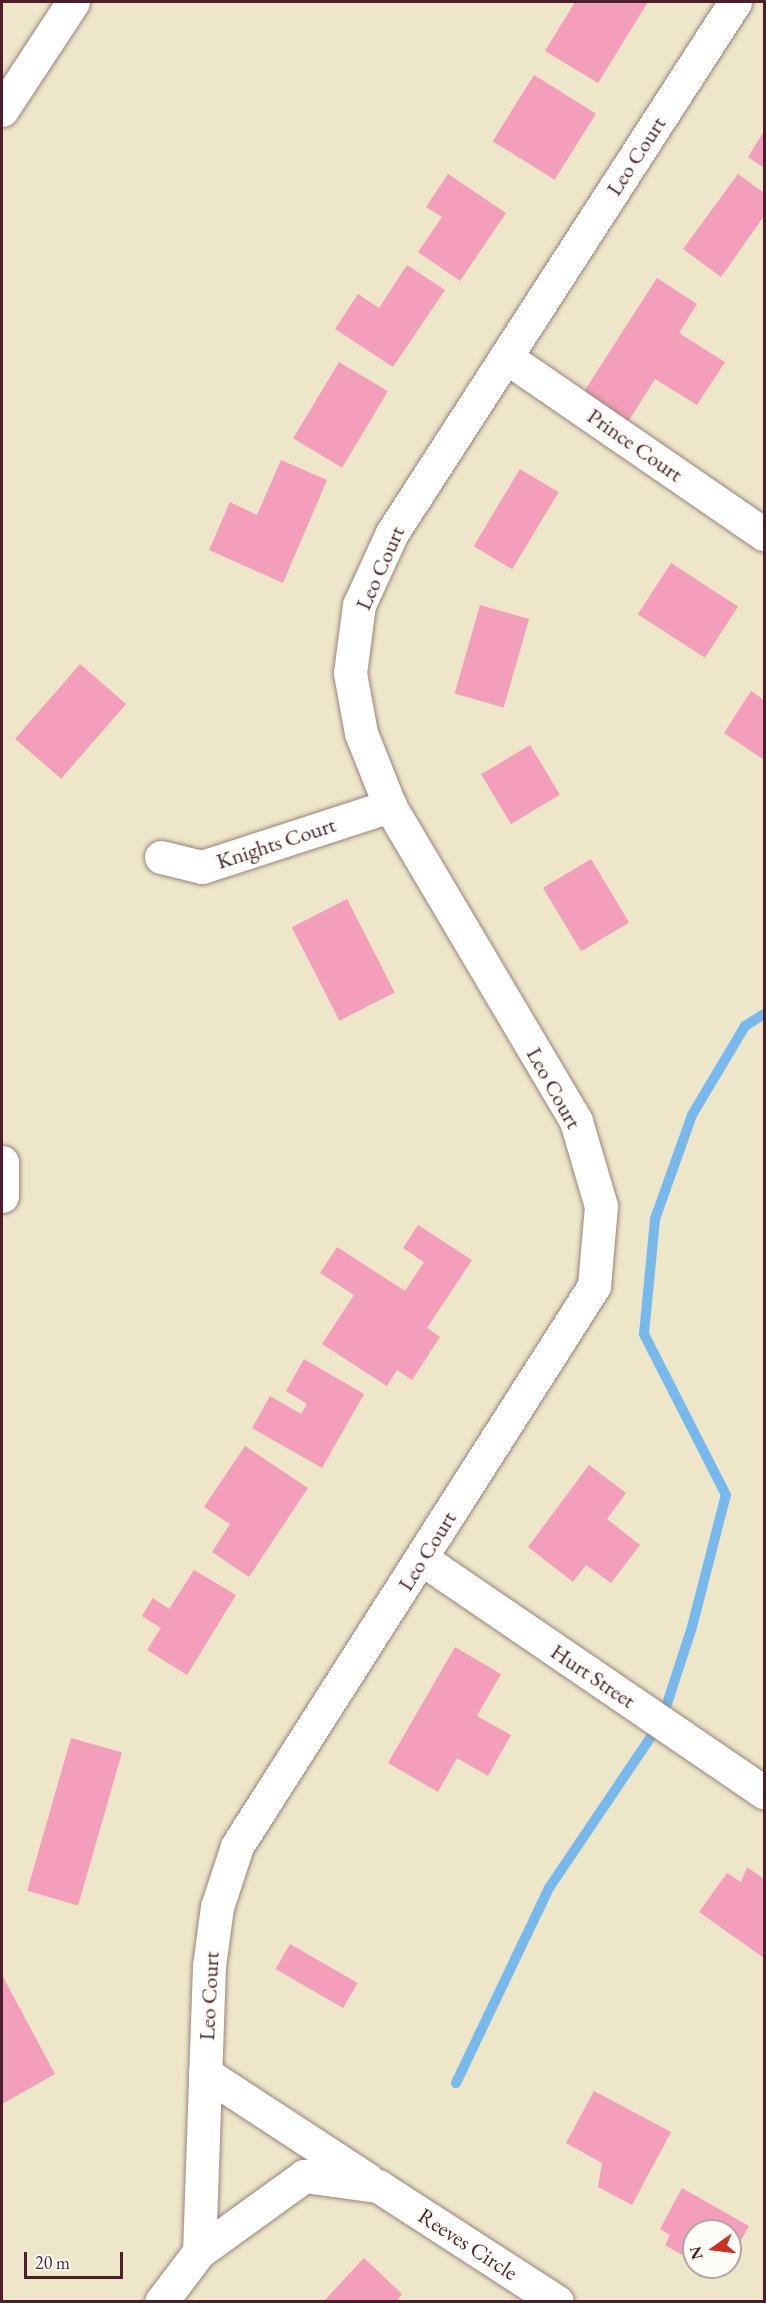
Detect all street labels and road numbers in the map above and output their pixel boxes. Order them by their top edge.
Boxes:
street label: Leo Court [601,112,671,200]
street label: Prince Court [582,403,688,487]
street label: Leo Court [350,522,410,614]
street label: Knights Court [213,811,339,875]
street label: Leo Court [521,1043,587,1133]
street label: Leo Court [392,1506,462,1596]
street label: Hurt Street [546,1638,640,1714]
street label: Leo Court [193,1951,225,2041]
street label: Reeves Circle [413,2202,523,2286]

